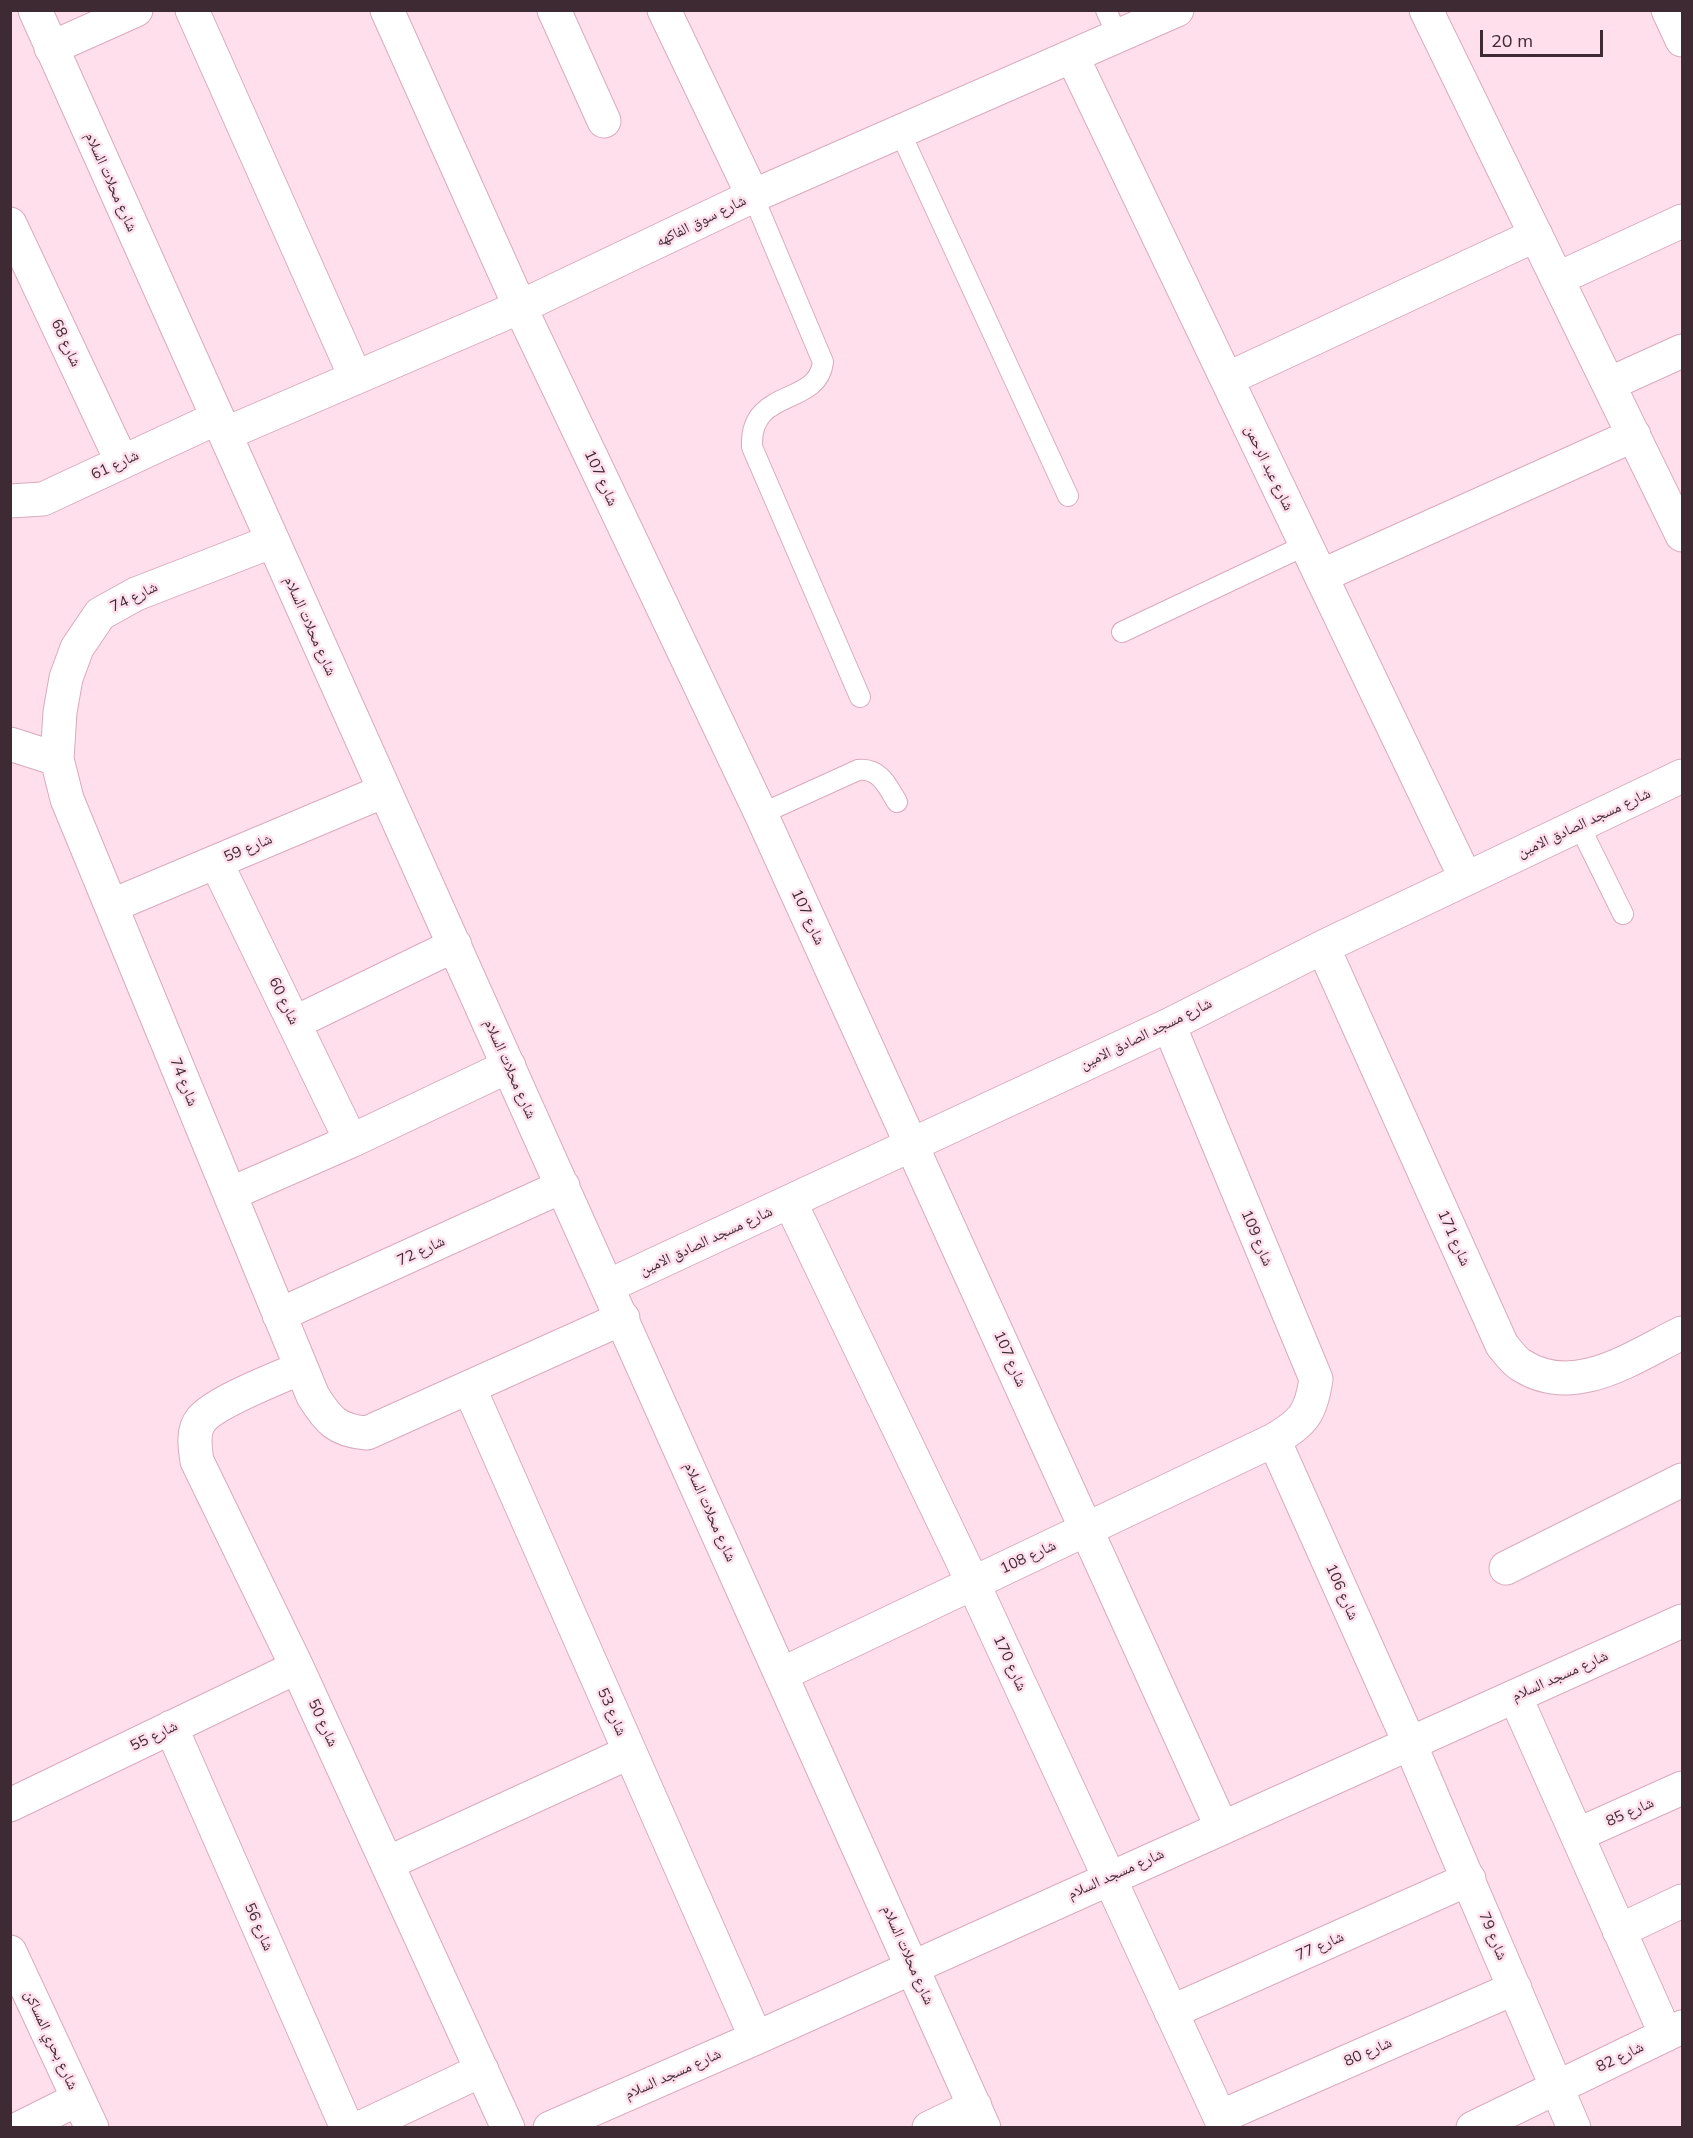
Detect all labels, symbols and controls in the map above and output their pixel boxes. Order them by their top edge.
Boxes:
scale bar [1483,18,1606,56]
text: 20 m [1491,29,1533,52]
street label: شارع محلات السلام [81,129,141,235]
street label: شارع سوق الفاكهه [653,191,749,251]
street label: شارع 68 [47,316,85,370]
street label: شارع عبد الرحمن [1241,422,1297,514]
street label: شارع 61 [88,446,142,484]
street label: شارع 107 [580,447,622,509]
street label: شارع محلات السلام [280,573,340,679]
street label: شارع 74 [107,578,161,616]
street label: شارع مسجد الصادق الامين [1515,784,1653,862]
street label: شارع 59 [221,830,275,866]
street label: شارع 107 [787,886,829,948]
street label: شارع 60 [265,974,303,1028]
street label: شارع مسجد الصادق الامين [1077,994,1215,1074]
street label: شارع محلات السلام [480,1016,540,1122]
street label: شارع 74 [166,1055,202,1109]
street label: شارع مسجد الصادق الامين [637,1202,775,1280]
street label: شارع 109 [1237,1207,1277,1269]
street label: شارع 171 [1434,1207,1474,1269]
street label: شارع 72 [394,1232,448,1270]
street label: شارع 107 [990,1328,1030,1390]
street label: شارع محلات السلام [680,1459,740,1565]
street label: شارع 108 [997,1536,1059,1578]
street label: شارع 106 [1322,1561,1362,1623]
street label: شارع 170 [989,1632,1031,1694]
street label: شارع مسجد السلام [1509,1647,1611,1705]
street label: شارع 53 [594,1685,630,1739]
street label: شارع 50 [304,1696,342,1750]
street label: شارع 55 [127,1717,181,1755]
street label: شارع 85 [1603,1794,1657,1830]
street label: شارع مسجد السلام [1065,1845,1167,1903]
street label: شارع 56 [241,1900,277,1954]
street label: شارع محلات السلام [878,1902,938,2008]
street label: شارع 79 [1475,1909,1511,1963]
street label: شارع 77 [1293,1928,1347,1964]
street label: شارع بحري المساكن [20,1987,82,2093]
street label: شارع 80 [1341,2034,1395,2070]
street label: شارع 82 [1593,2038,1647,2076]
street label: شارع مسجد السلام [622,2045,724,2103]

